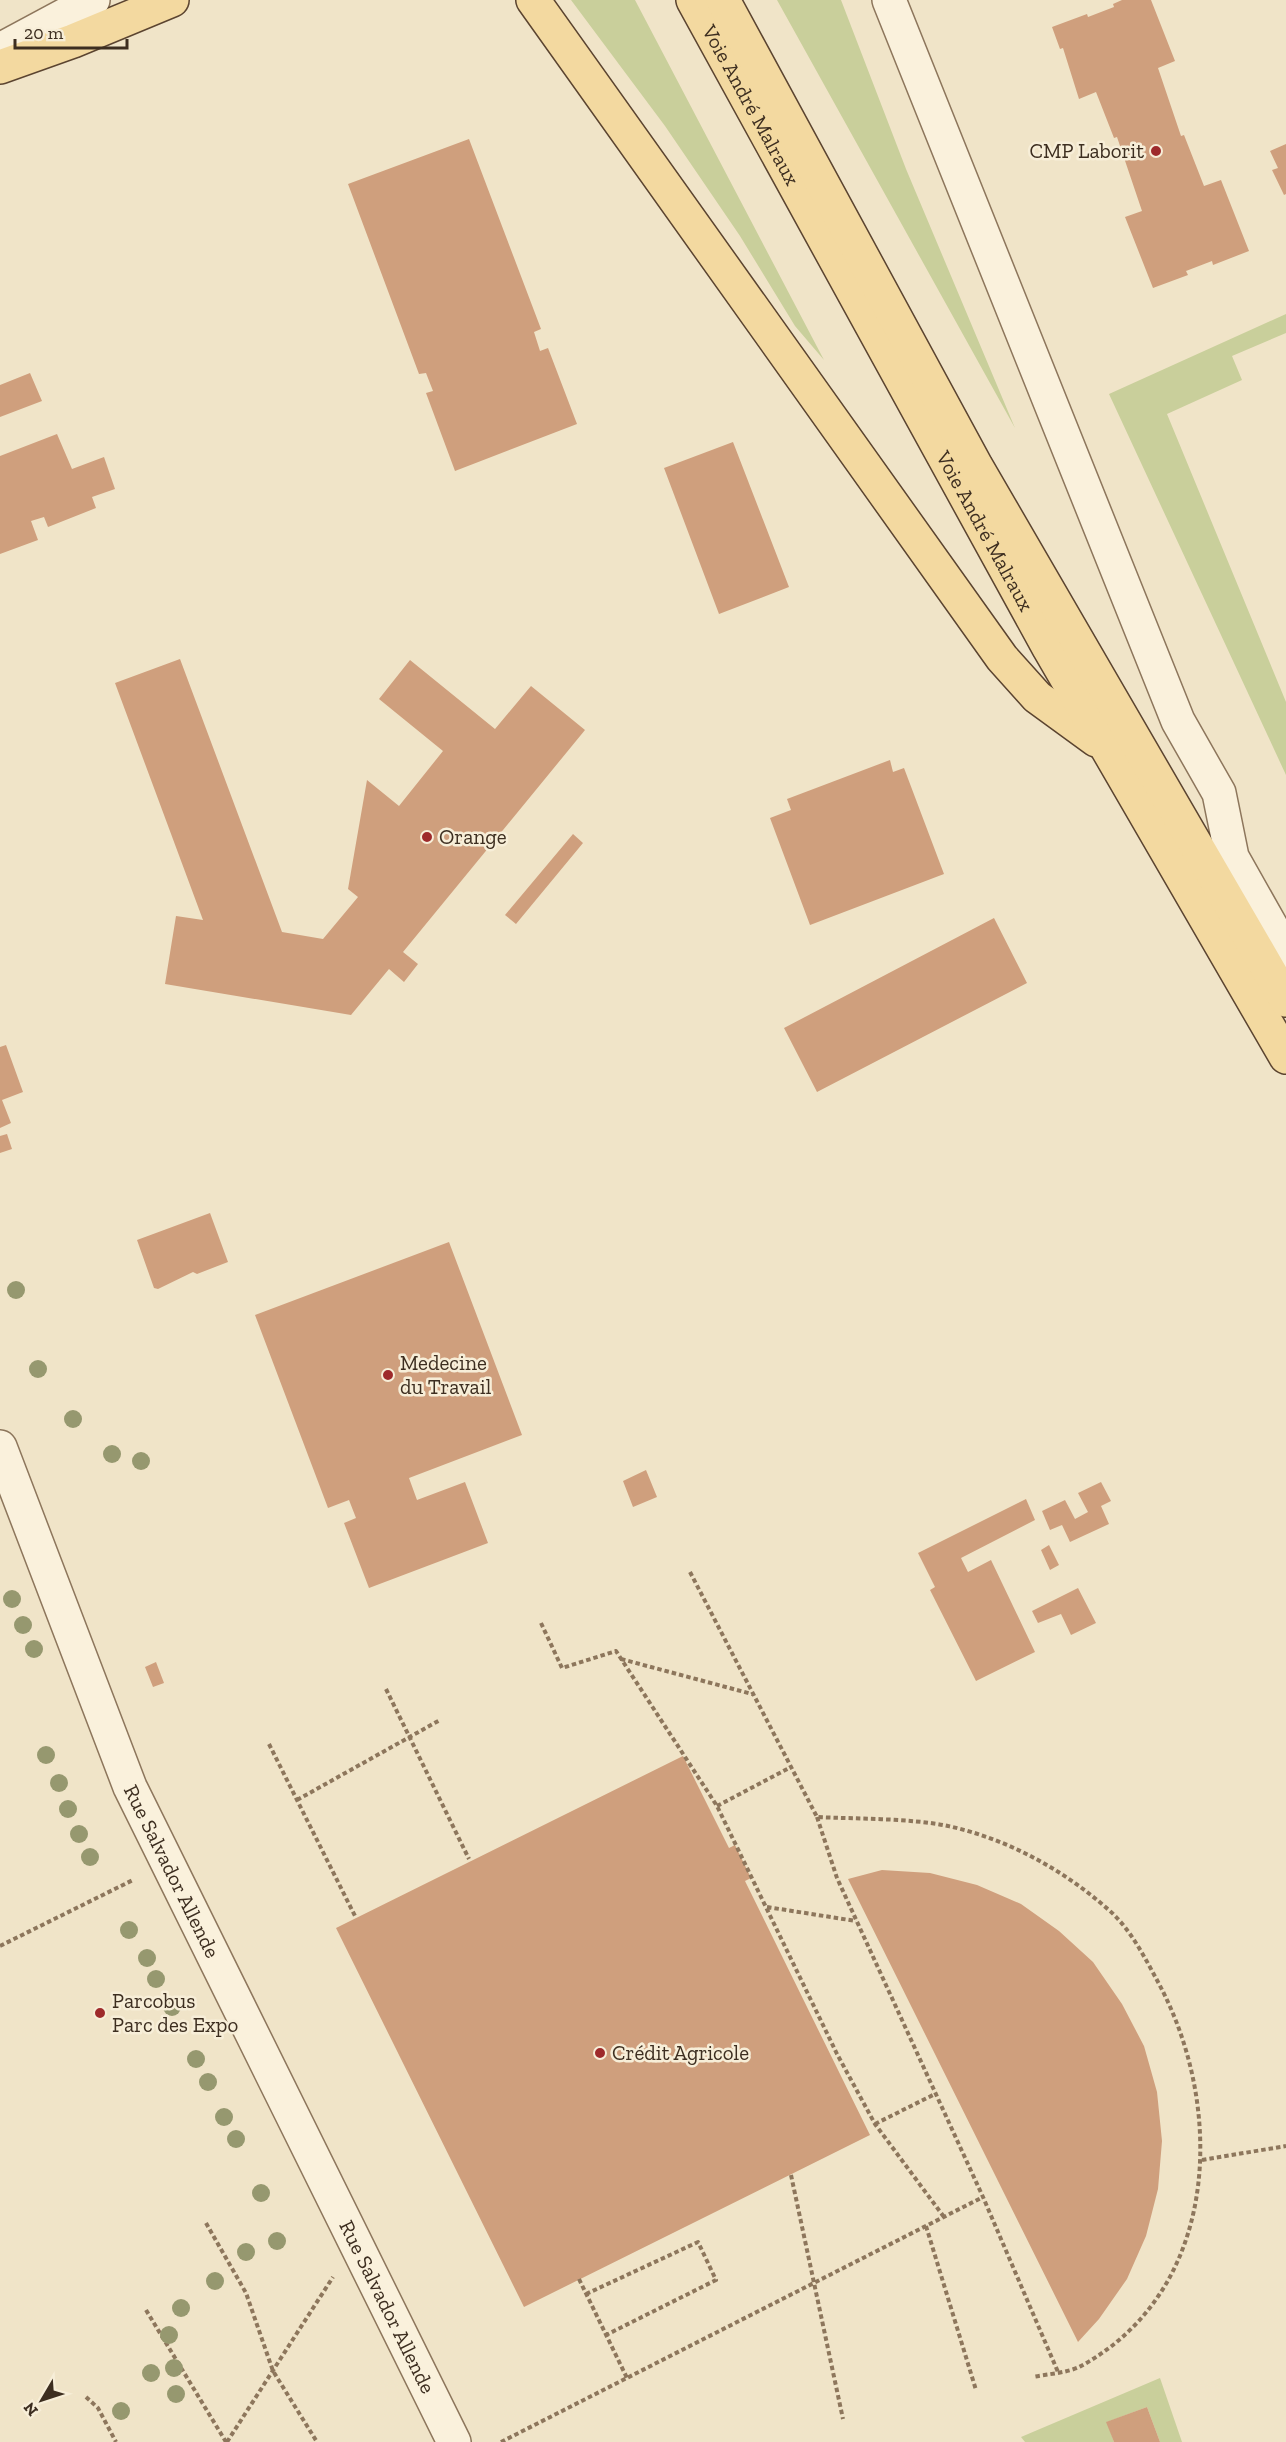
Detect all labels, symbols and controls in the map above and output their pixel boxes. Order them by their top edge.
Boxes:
scale bar [15,12,128,50]
street label: Voie André Malraux [697,19,805,190]
text: 20 m [24,22,64,44]
place label: CMP Laborit [1029,138,1144,163]
marker: CMP Laborit [1149,144,1163,158]
street label: Voie André Malraux [931,445,1039,616]
place label: Orange [439,824,507,849]
marker: Orange [420,830,434,844]
place label: Medecine du Travail [400,1350,492,1399]
marker: Medecine du Travail [381,1368,395,1382]
street label: Rue Salvador Allende [119,1780,226,1962]
place label: Parcobus Parc des Expo [112,1988,238,2037]
marker: Parcobus Parc des Expo [93,2006,107,2020]
place label: Crédit Agricole [612,2040,749,2065]
marker: Crédit Agricole [593,2046,607,2060]
street label: Rue Salvador Allende [334,2216,441,2397]
north arrow [12,2370,72,2430]
text: N [20,2398,42,2420]

